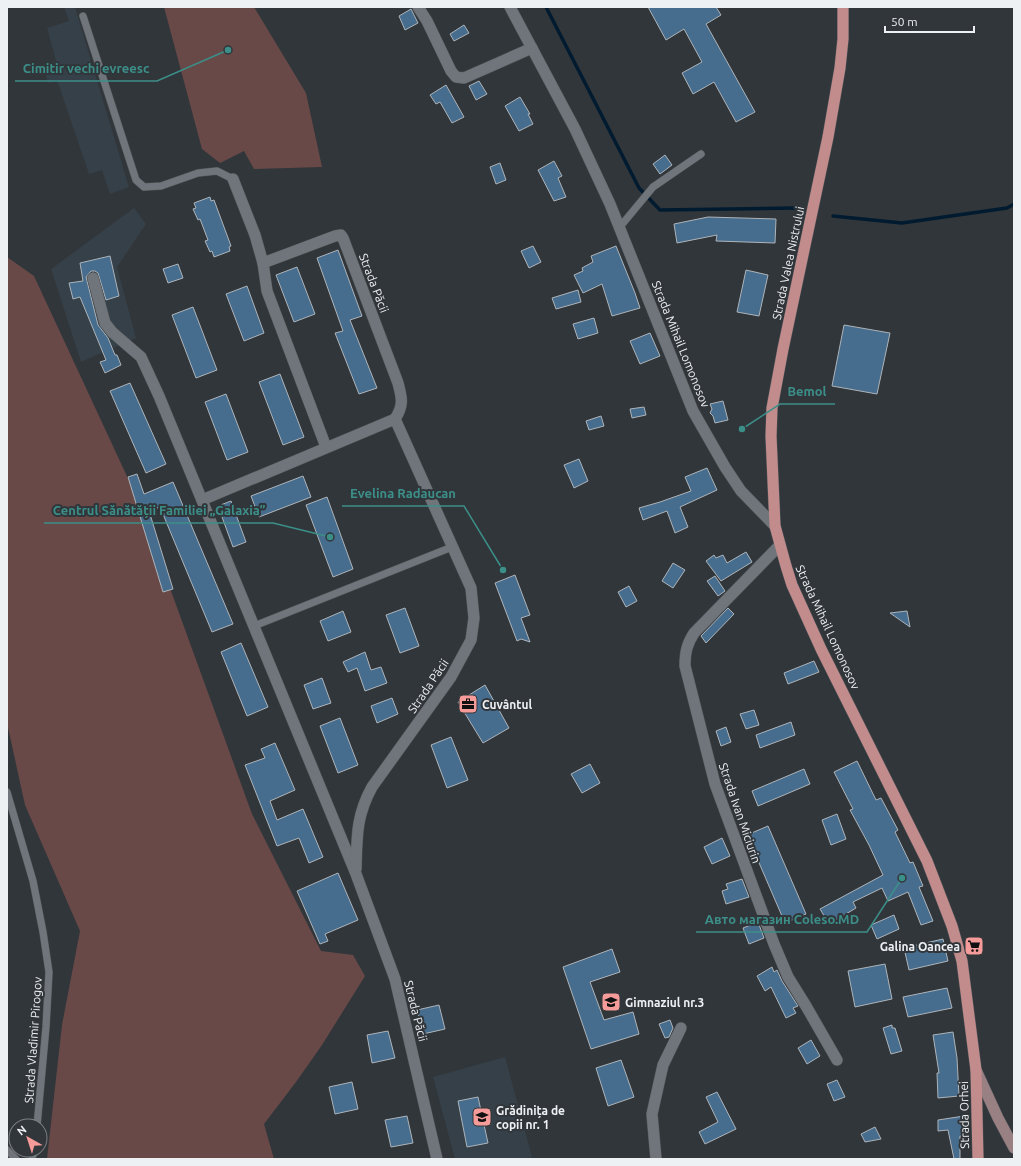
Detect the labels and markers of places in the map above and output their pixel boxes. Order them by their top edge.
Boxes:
callout: Cimitir vechi evreesc [15,56,157,81]
callout: Bemol [780,379,835,404]
callout: Evelina Radaucan [342,481,464,506]
callout: Centrul Sănătății Familiei „Galaxia” [44,498,273,523]
office icon: Cuvântul [457,693,479,715]
place label: Cuvântul [482,698,532,711]
callout: Авто магазин Coleso.MD [696,907,867,932]
supermarket icon: Galina Oancea [963,935,985,957]
place label: Galina Oancea [880,940,960,953]
school or university icon: Gimnaziul nr.3 [600,991,622,1013]
place label: Gimnaziul nr.3 [625,996,704,1009]
place label: Grădinița de copii nr. 1 [496,1104,565,1131]
school or university icon: Grădinița de copii nr. 1 [471,1106,493,1128]

